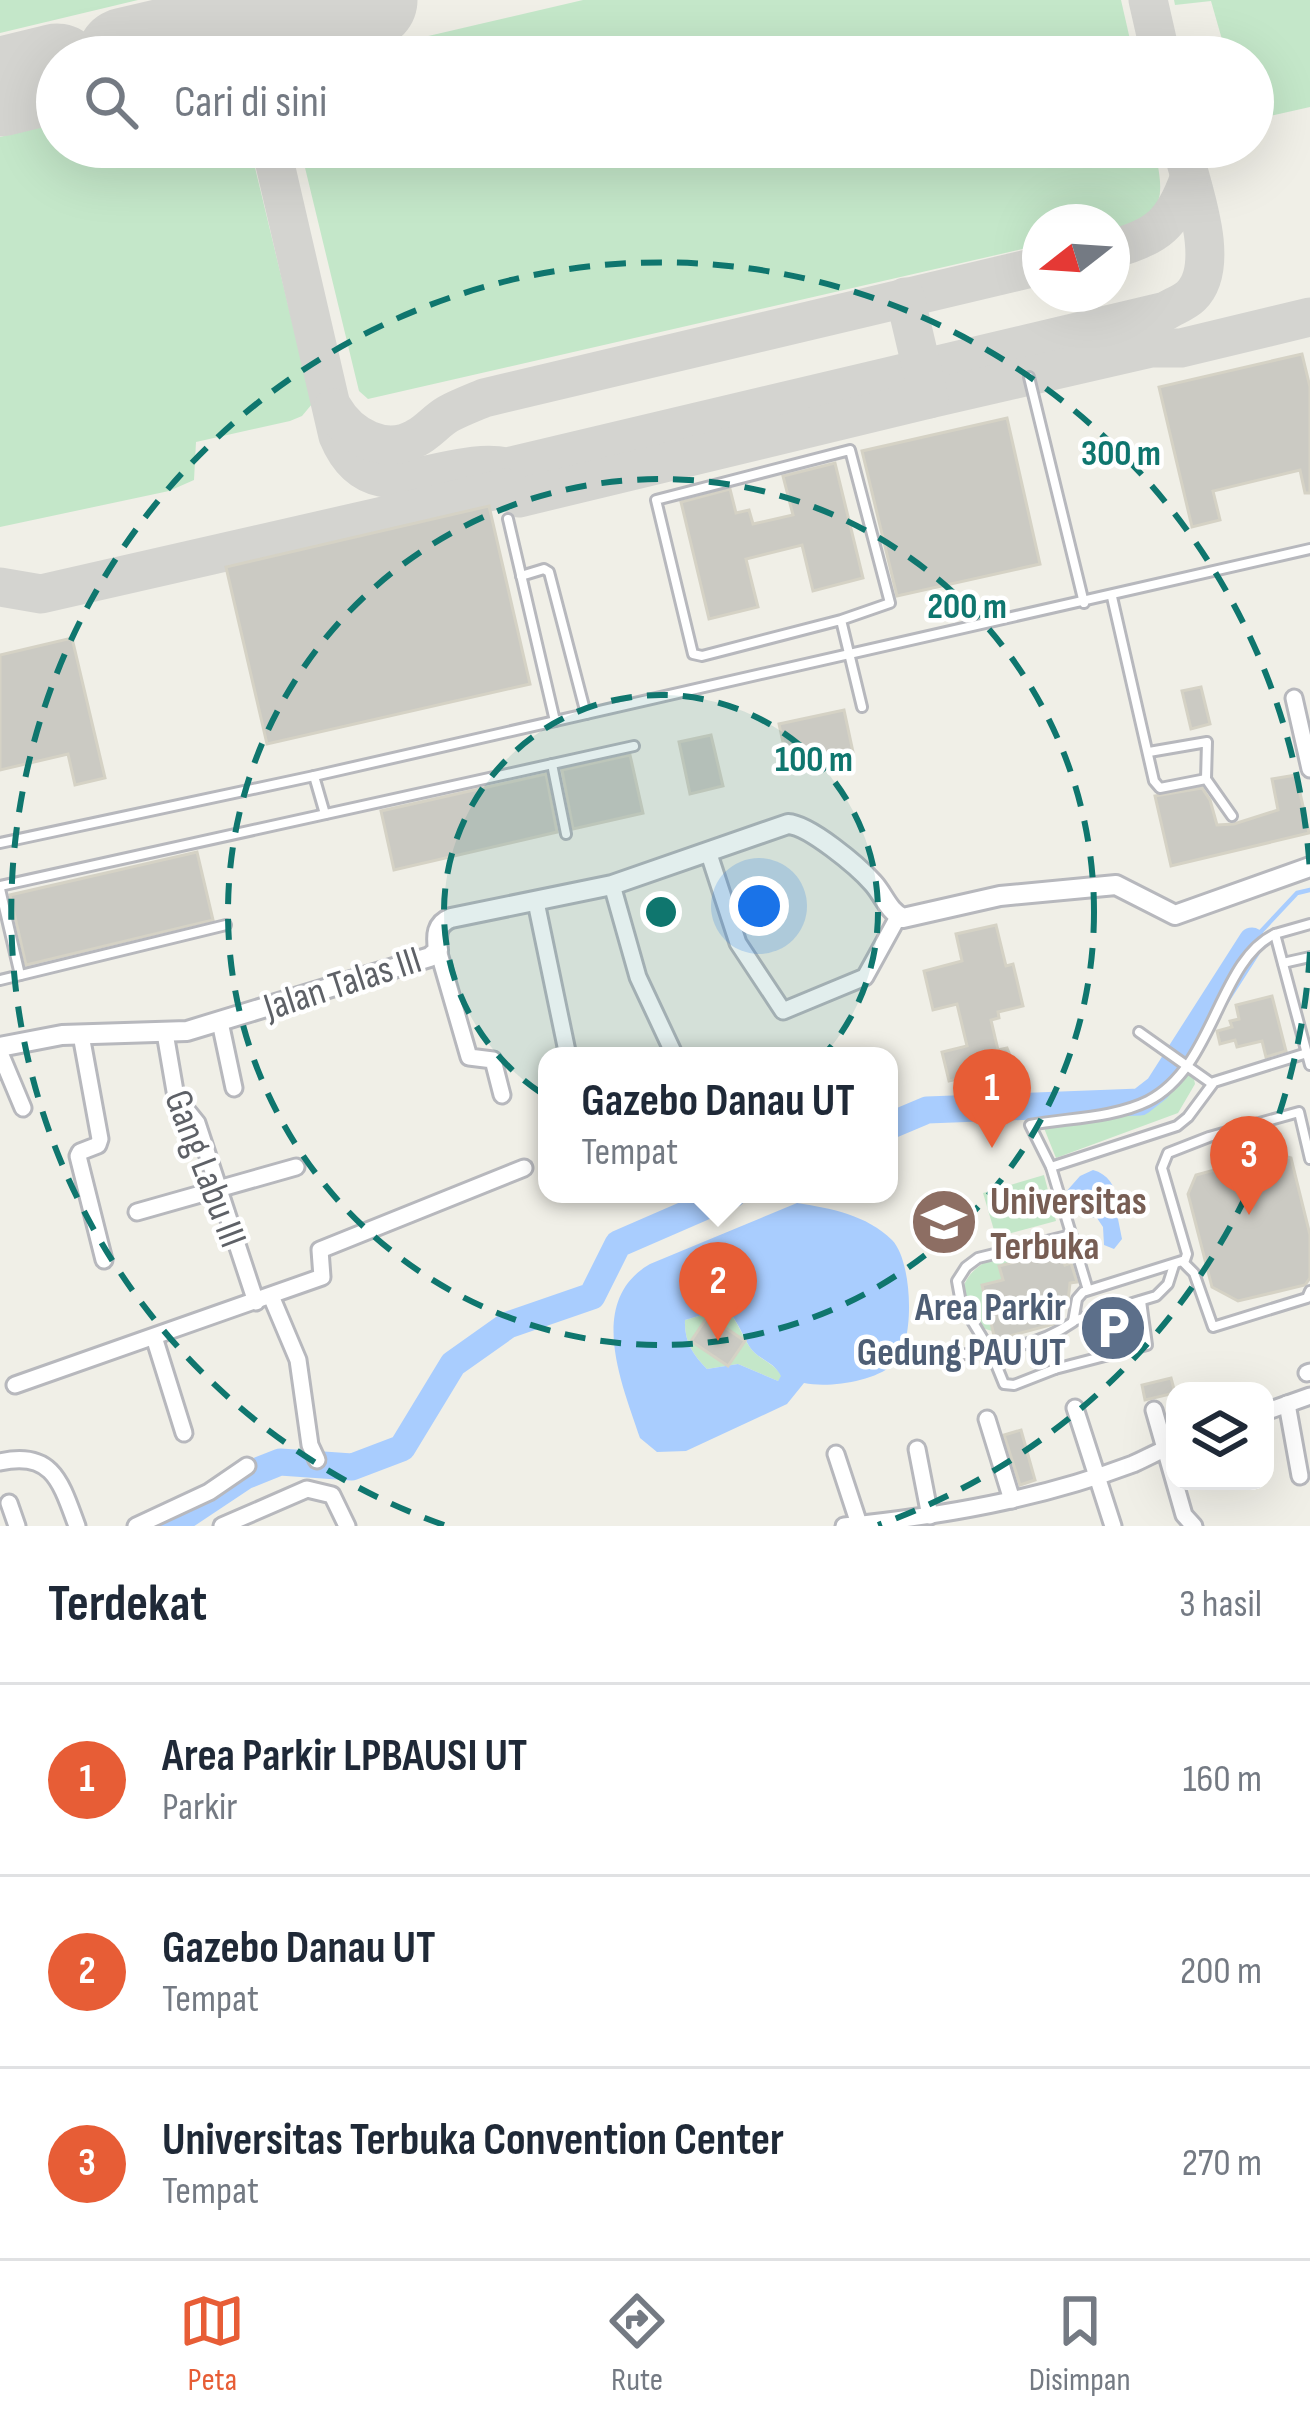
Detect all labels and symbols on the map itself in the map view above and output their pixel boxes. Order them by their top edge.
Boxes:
north arrow [1022,204,1130,312]
text: 300 m [1081,433,1161,476]
text: 200 m [927,586,1007,629]
text: 100 m [775,739,853,782]
your location [729,876,789,936]
centre of rings [640,891,682,933]
street label: Jalan Talas III [257,937,427,1032]
pin: 1 [953,1049,1031,1148]
street label: Gang Labu III [153,1084,256,1254]
pin: 3 [1210,1116,1288,1215]
place label: Universitas Terbuka [990,1179,1147,1271]
school or university icon: Universitas Terbuka [909,1187,979,1257]
pin: 2 [679,1242,757,1341]
place label: Area Parkir Gedung PAU UT [857,1285,1066,1377]
parking icon: Area Parkir Gedung PAU UT [1078,1293,1148,1363]

